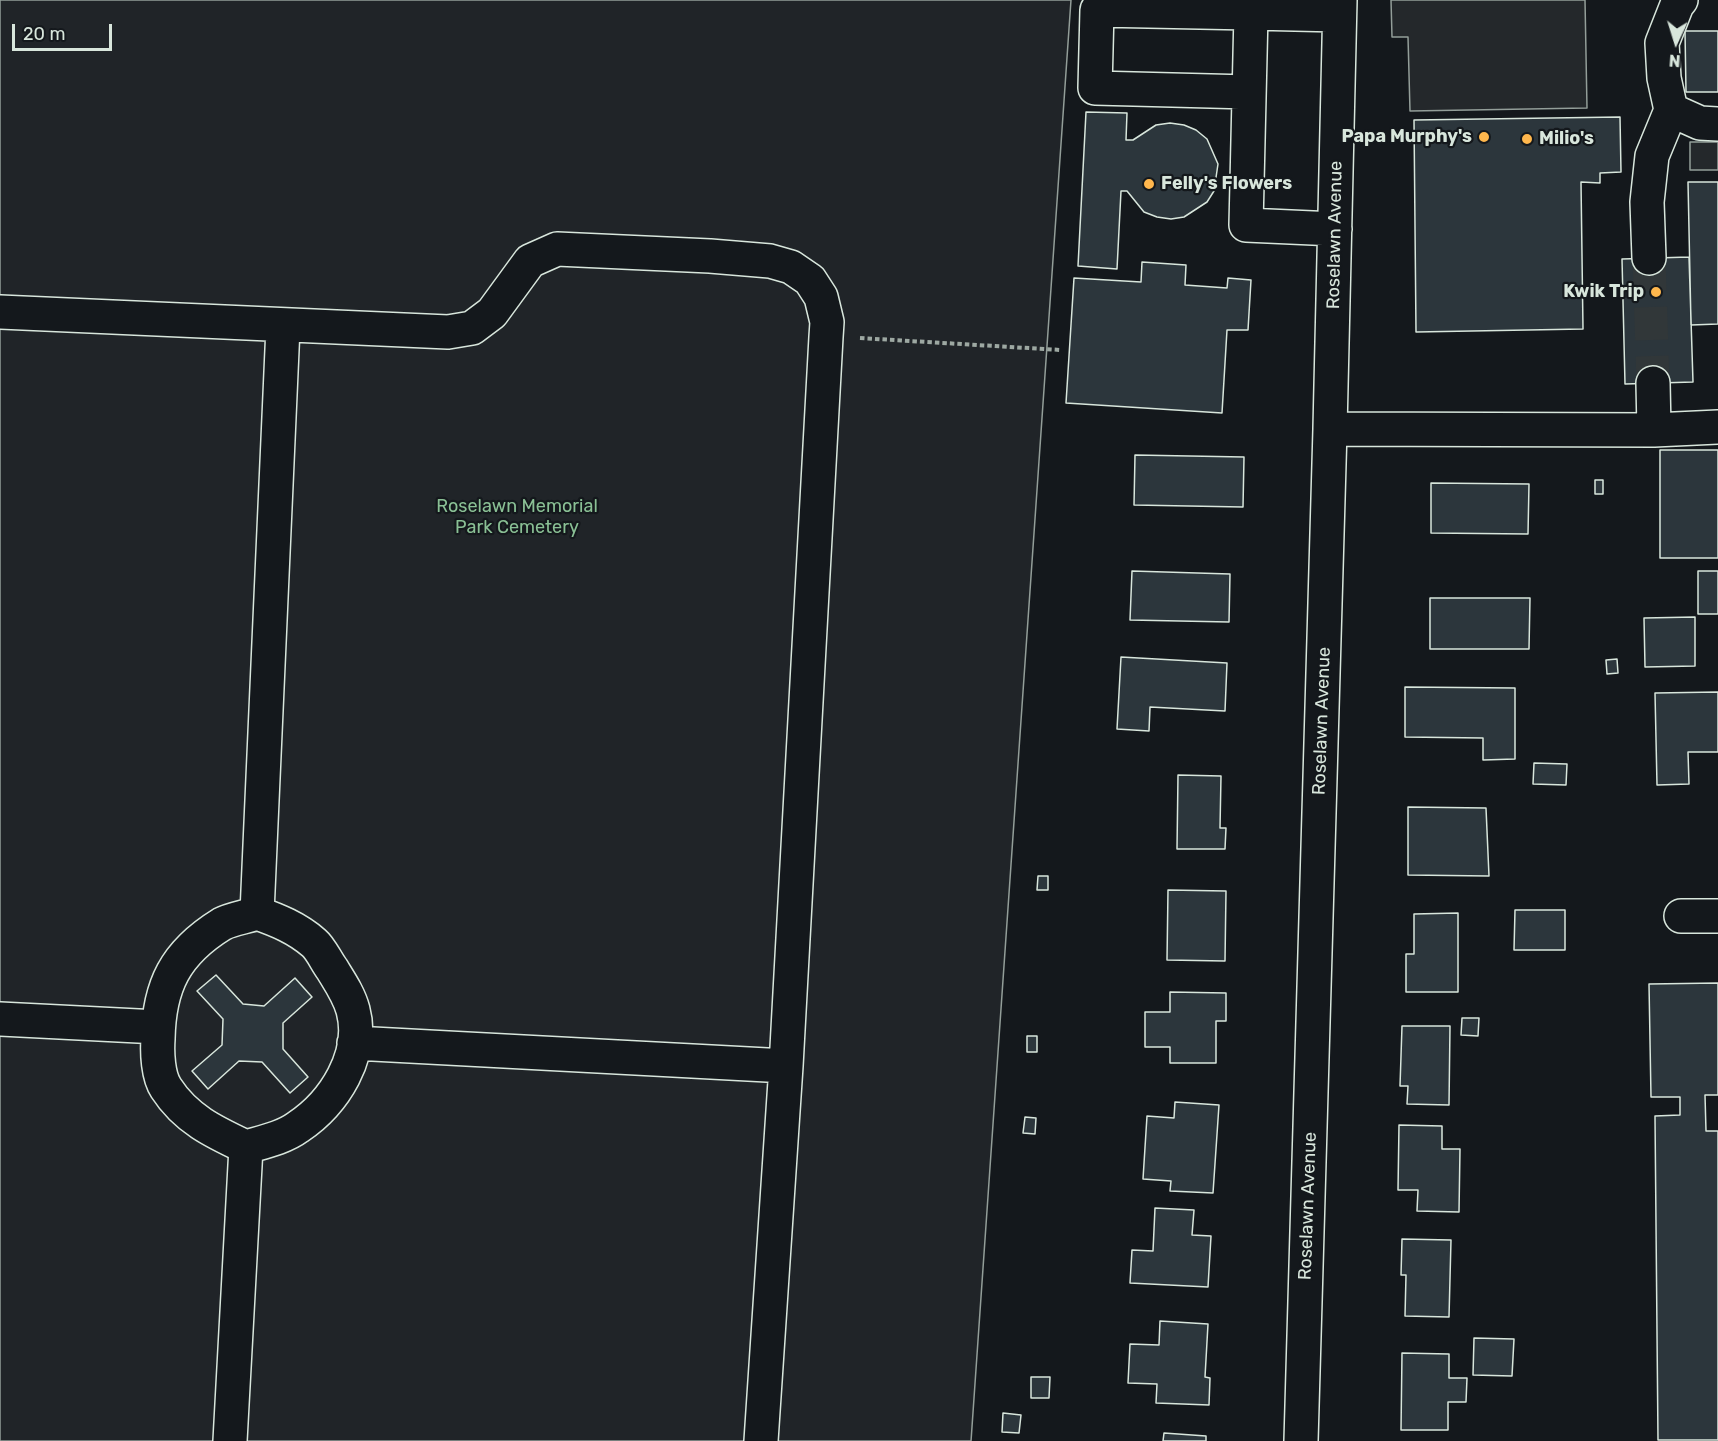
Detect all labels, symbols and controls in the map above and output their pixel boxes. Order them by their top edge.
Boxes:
scale bar [15,12,116,50]
north arrow [1646,12,1706,72]
text: 20 m [23,23,65,45]
text: N [1668,51,1681,70]
place label: Papa Murphy's [1342,126,1472,148]
place label: Milio's [1539,128,1594,150]
marker: Papa Murphy's [1477,130,1491,144]
marker: Milio's [1520,132,1534,146]
street label: Roselawn Avenue [1323,161,1347,309]
place label: Felly's Flowers [1161,173,1292,195]
marker: Felly's Flowers [1142,177,1156,191]
place label: Kwik Trip [1563,281,1644,303]
marker: Kwik Trip [1649,285,1663,299]
park label: Roselawn Memorial Park Cemetery [436,496,598,538]
street label: Roselawn Avenue [1309,646,1335,796]
street label: Roselawn Avenue [1295,1131,1321,1281]

